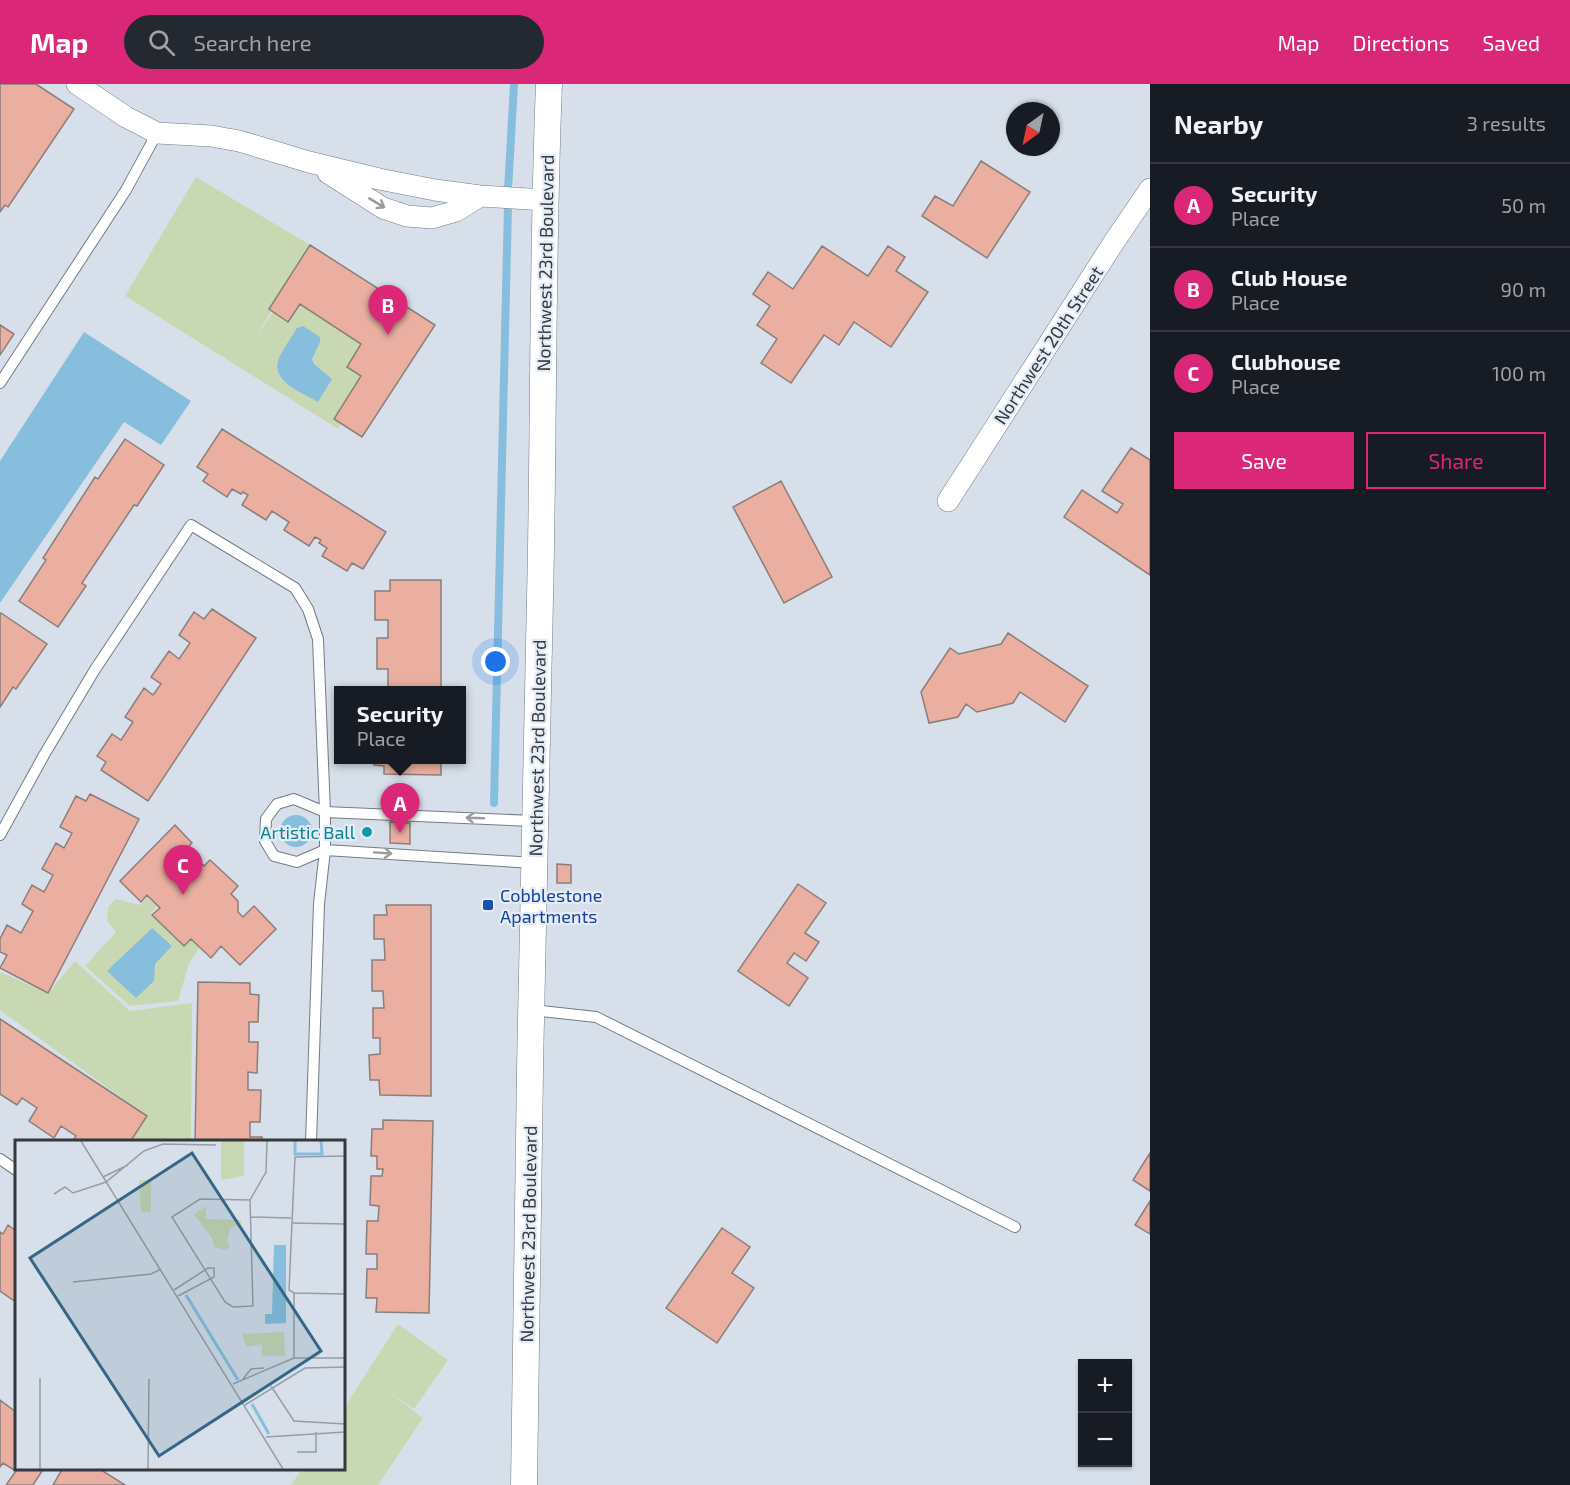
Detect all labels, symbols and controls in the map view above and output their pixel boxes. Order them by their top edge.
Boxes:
search box [124,15,544,69]
text: Map [30,25,88,59]
icon: search [145,26,178,59]
text: Search here [193,29,312,55]
text: Map [1277,30,1320,55]
text: Directions [1353,30,1449,55]
text: Saved [1482,30,1540,55]
north arrow [1006,102,1060,156]
text: Nearby [1174,108,1263,139]
text: 3 results [1467,111,1546,135]
street label: Northwest 23rd Boulevard [532,154,558,372]
text: Security [1231,180,1317,206]
text: A [1187,193,1200,217]
text: 50 m [1501,193,1546,217]
one-way arrow [368,198,385,210]
text: Place [1231,206,1280,230]
street label: Northwest 20th Street [989,262,1107,428]
text: Club House [1231,264,1347,290]
text: B [1187,277,1200,301]
text: 90 m [1501,277,1546,301]
pin: B [368,286,408,335]
text: Place [1231,290,1280,314]
text: Clubhouse [1231,348,1341,374]
text: C [1188,361,1199,385]
text: 100 m [1492,361,1546,385]
text: Place [1231,374,1280,398]
button: Save [1174,432,1354,489]
button: Share [1366,432,1546,489]
street label: Northwest 23rd Boulevard [524,639,550,857]
your location [481,647,510,676]
popup [334,686,466,764]
text: Security [357,700,443,726]
text: Place [357,726,406,750]
pin: A [380,784,420,833]
one-way arrow [466,813,486,824]
place label: Artistic Ball [260,821,356,843]
marker: Artistic Ball [360,825,374,839]
pin: C [164,846,202,895]
one-way arrow [372,848,392,859]
place label: Cobblestone Apartments [500,884,602,927]
marker: Cobblestone Apartments [481,898,495,912]
street label: Northwest 23rd Boulevard [515,1125,541,1343]
inset map [15,1140,345,1470]
map controls [1078,1359,1132,1467]
button: + [1078,1359,1132,1413]
button: − [1078,1413,1132,1467]

